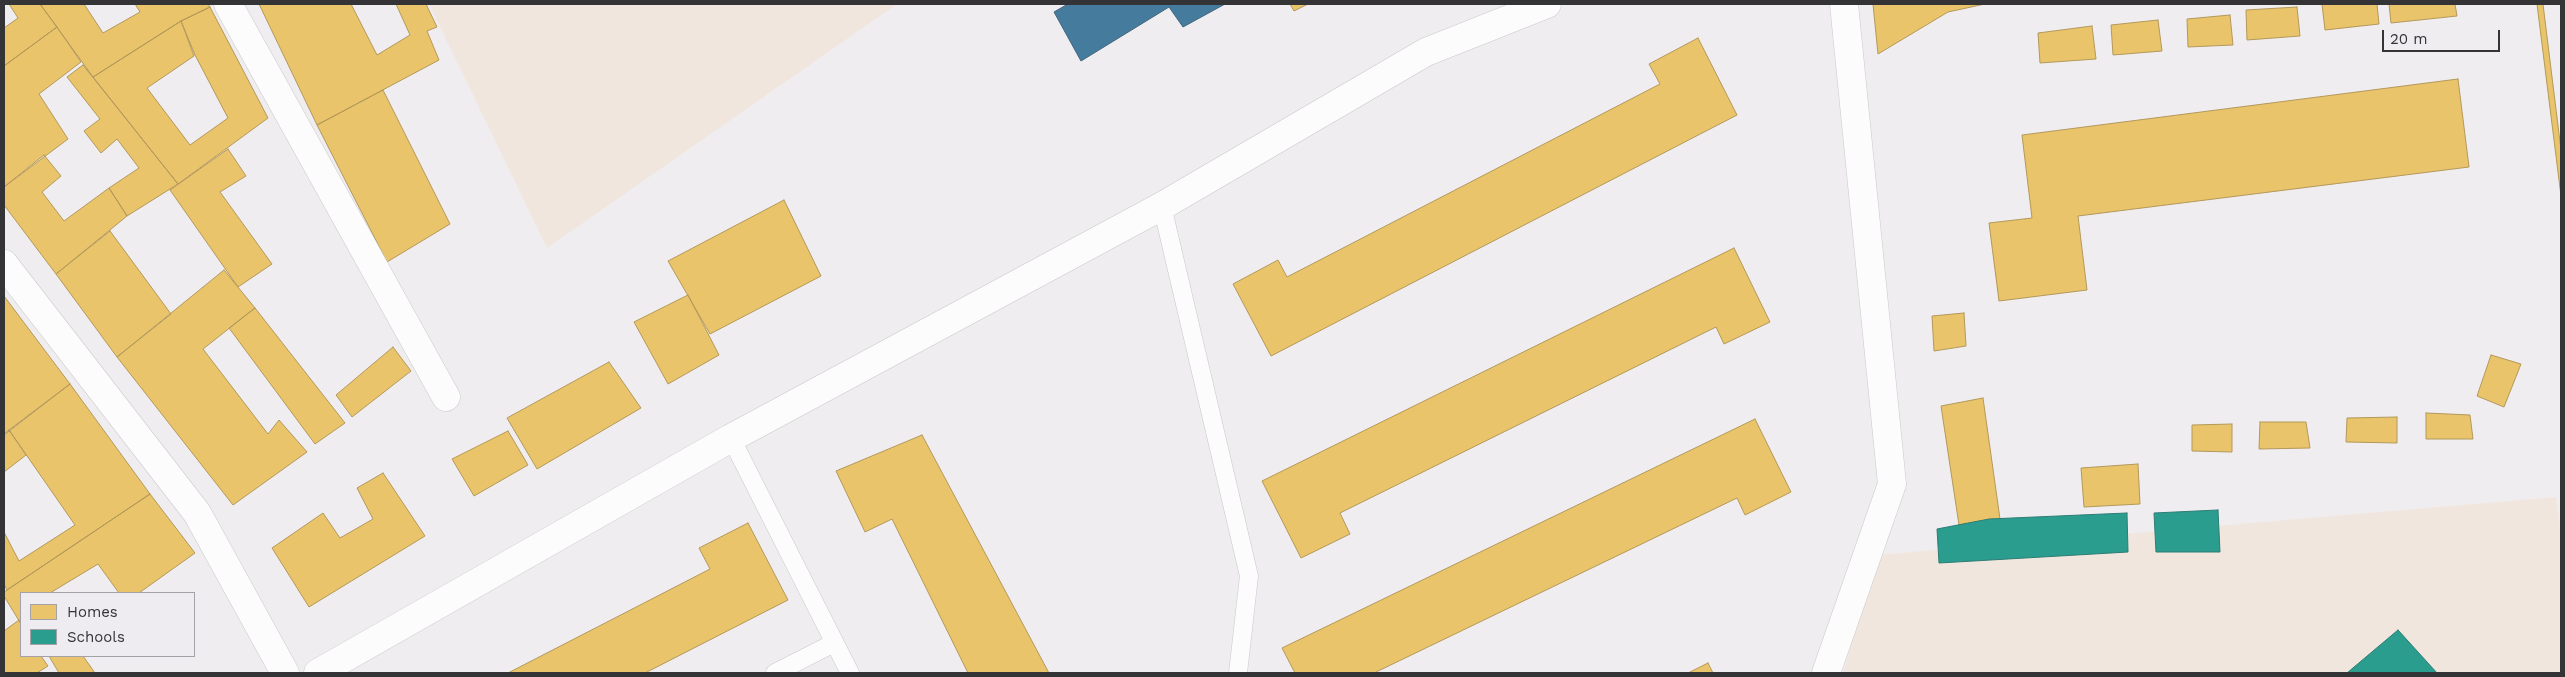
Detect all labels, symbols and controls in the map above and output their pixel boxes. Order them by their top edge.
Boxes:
scale bar [2385,20,2502,52]
text: 20 m [2390,30,2428,48]
legend [20,592,195,657]
text: Homes [67,603,118,621]
text: Schools [67,628,125,646]

